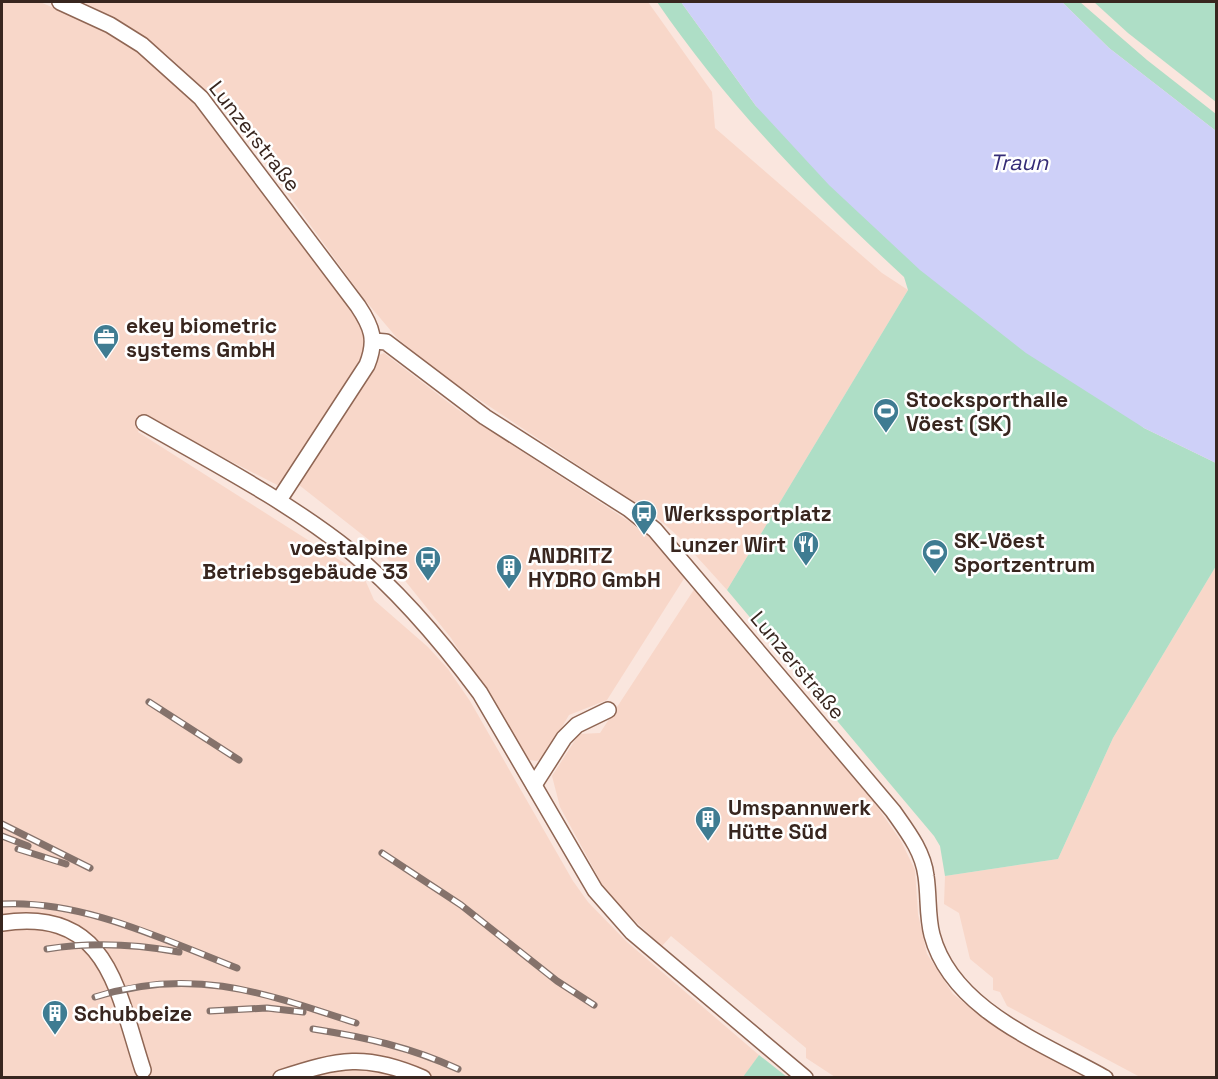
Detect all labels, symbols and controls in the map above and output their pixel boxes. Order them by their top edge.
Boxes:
street label: Lunzerstraße [203,75,307,197]
water label: Traun [990,148,1049,176]
place label: ekey biometric systems GmbH [126,312,277,363]
office icon: ekey biometric systems GmbH [91,322,121,360]
place label: Stocksporthalle Vöest (SK) [906,386,1068,437]
sports icon: Stocksporthalle Vöest (SK) [871,396,901,434]
bus stop icon: Werkssportplatz [629,498,659,536]
place label: Werkssportplatz [664,500,832,527]
place label: SK-Vöest Sportzentrum [954,527,1095,578]
restaurant icon: Lunzer Wirt [791,529,821,567]
place label: Lunzer Wirt [670,531,786,558]
place label: voestalpine Betriebsgebäude 33 [202,534,408,585]
sports icon: SK-Vöest Sportzentrum [920,537,950,575]
place label: ANDRITZ HYDRO GmbH [528,542,661,593]
bus stop icon: voestalpine Betriebsgebäude 33 [413,544,443,582]
building icon: ANDRITZ HYDRO GmbH [494,552,524,590]
street label: Lunzerstraße [745,605,851,725]
place label: Umspannwerk Hütte Süd [728,794,871,845]
building icon: Umspannwerk Hütte Süd [693,804,723,842]
building icon: Schubbeize [40,998,70,1036]
place label: Schubbeize [74,1000,192,1027]

